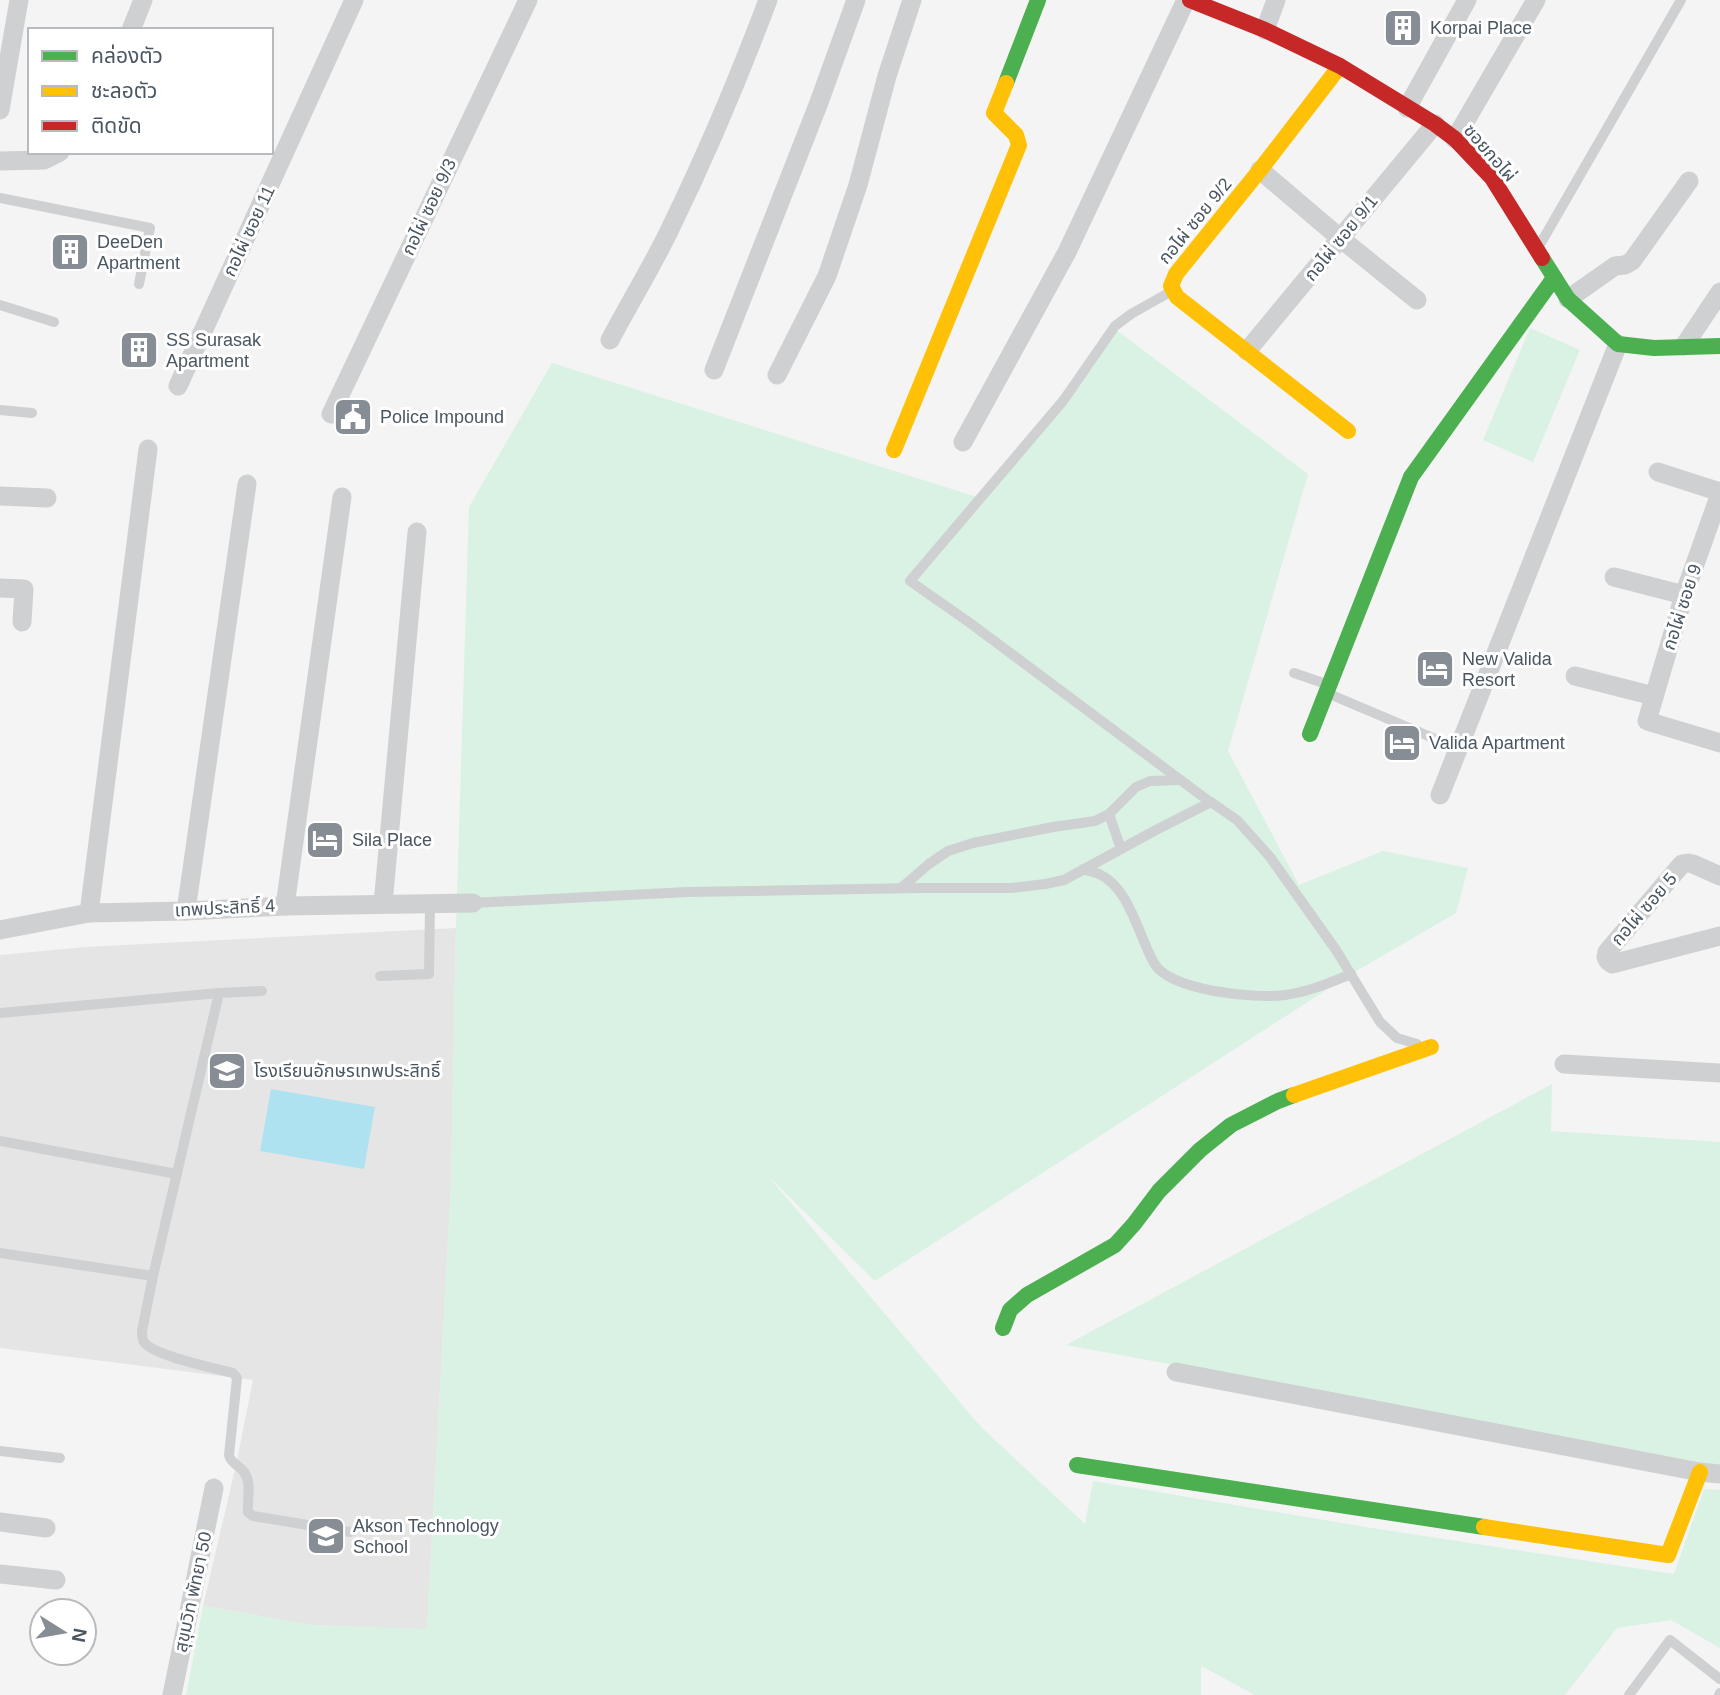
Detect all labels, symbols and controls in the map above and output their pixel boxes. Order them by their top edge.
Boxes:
building icon: Korpai Place [1382,7,1424,49]
place label: Korpai Place [1430,18,1532,38]
legend [28,28,273,154]
text: คล่องตัว [91,44,163,67]
text: ชะลอตัว [91,79,157,102]
text: ติดขัด [91,114,142,137]
street label: ซอยกอไผ่ [1460,120,1520,186]
street label: กอไผ่ ซอย 9/3 [398,155,460,259]
street label: กอไผ่ ซอย 9/2 [1154,174,1236,268]
street label: กอไผ่ ซอย 11 [219,182,279,280]
street label: กอไผ่ ซอย 9/1 [1300,191,1382,285]
building icon: DeeDen Apartment [49,231,91,273]
place label: DeeDen Apartment [97,232,180,273]
building icon: SS Surasak Apartment [118,329,160,371]
place label: SS Surasak Apartment [166,330,262,371]
public building icon: Police Impound [332,396,374,438]
place label: Police Impound [380,407,504,427]
street label: กอไผ่ ซอย 9 [1659,561,1705,653]
hotel icon: New Valida Resort [1414,648,1456,690]
place label: New Valida Resort [1462,649,1553,690]
hotel icon: Valida Apartment [1381,722,1423,764]
place label: Valida Apartment [1429,733,1565,753]
hotel icon: Sila Place [304,819,346,861]
place label: Sila Place [352,830,432,850]
street label: กอไผ่ ซอย 5 [1607,869,1681,949]
street label: เทพประสิทธิ์ 4 [174,894,276,921]
school or university icon: โรงเรียนอักษรเทพประสิทธิ์ [206,1050,248,1092]
place label: โรงเรียนอักษรเทพประสิทธิ์ [254,1060,441,1081]
school or university icon: Akson Technology School [305,1515,347,1557]
place label: Akson Technology School [353,1516,499,1557]
street label: สุขุมวิท พัทยา 50 [170,1530,216,1654]
north arrow [28,1597,98,1667]
text: N [68,1626,91,1644]

